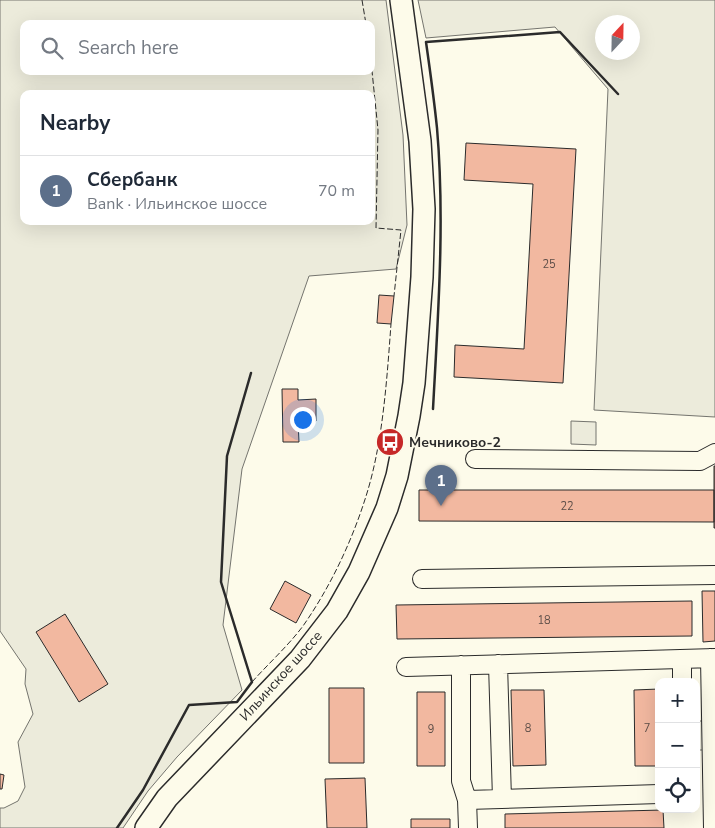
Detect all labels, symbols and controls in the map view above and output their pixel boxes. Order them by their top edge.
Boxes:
north arrow [595,15,640,60]
search box [20,20,375,75]
icon: search [38,34,66,62]
text: Search here [78,35,179,61]
text: Nearby [40,109,110,137]
text: Сбербанк [87,167,177,193]
text: 1 [51,180,61,202]
text: 70 m [318,180,355,202]
text: Bank · Ильинское шоссе [87,193,267,215]
house number: 25 [542,257,556,272]
your location [290,407,316,433]
bus stop icon: Мечниково-2 [375,427,405,457]
place label: Мечниково-2 [409,433,501,452]
pin: 1 [425,465,457,506]
house number: 22 [560,499,574,514]
house number: 18 [537,613,551,628]
street label: Ильинское шоссе [235,627,327,725]
map controls [655,678,700,813]
button: + [655,678,700,723]
house number: 8 [525,721,532,736]
house number: 7 [644,721,650,736]
house number: 9 [428,722,434,737]
button: − [655,723,700,768]
button: locate [655,768,700,813]

